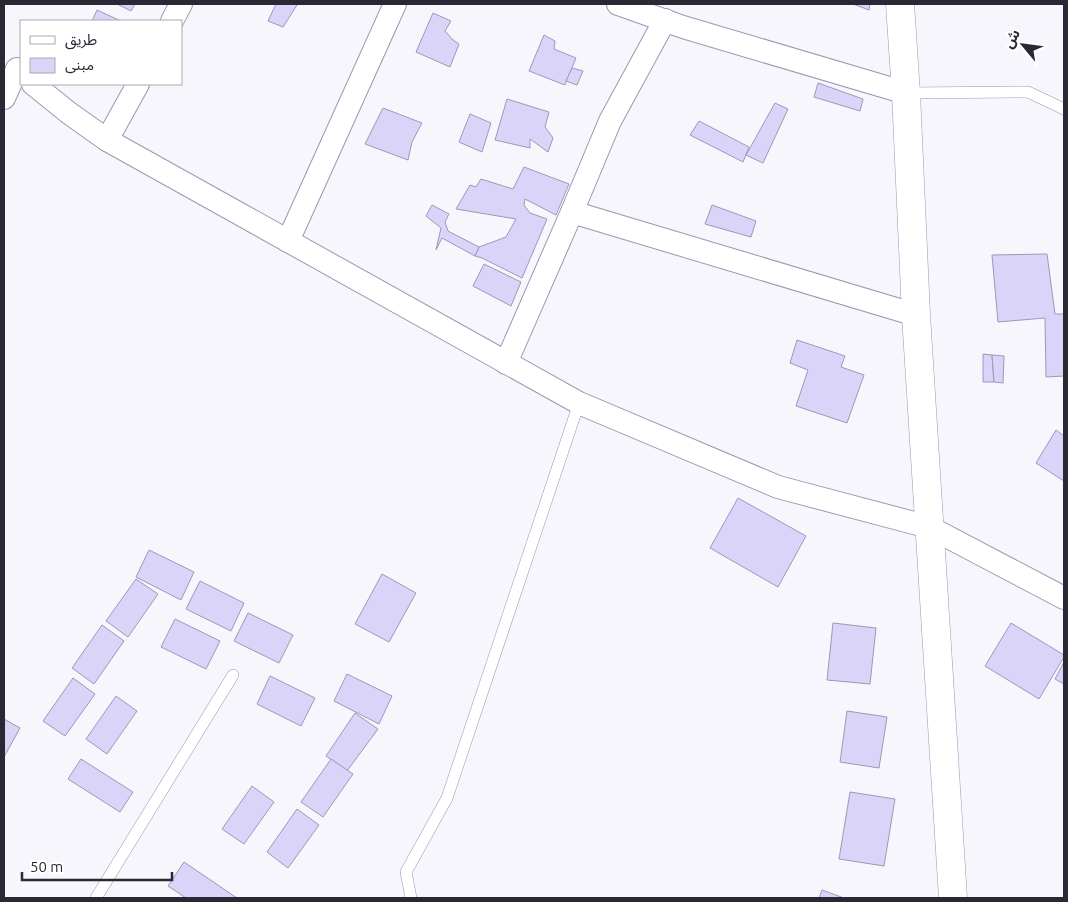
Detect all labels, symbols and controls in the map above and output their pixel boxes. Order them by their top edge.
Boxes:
legend [20,20,182,85]
north arrow [998,20,1048,70]
text: ش [1000,26,1023,51]
text: طريق [65,31,97,50]
text: مبنى [65,56,94,74]
scale bar [22,850,172,882]
text: 50 m [30,858,63,875]

